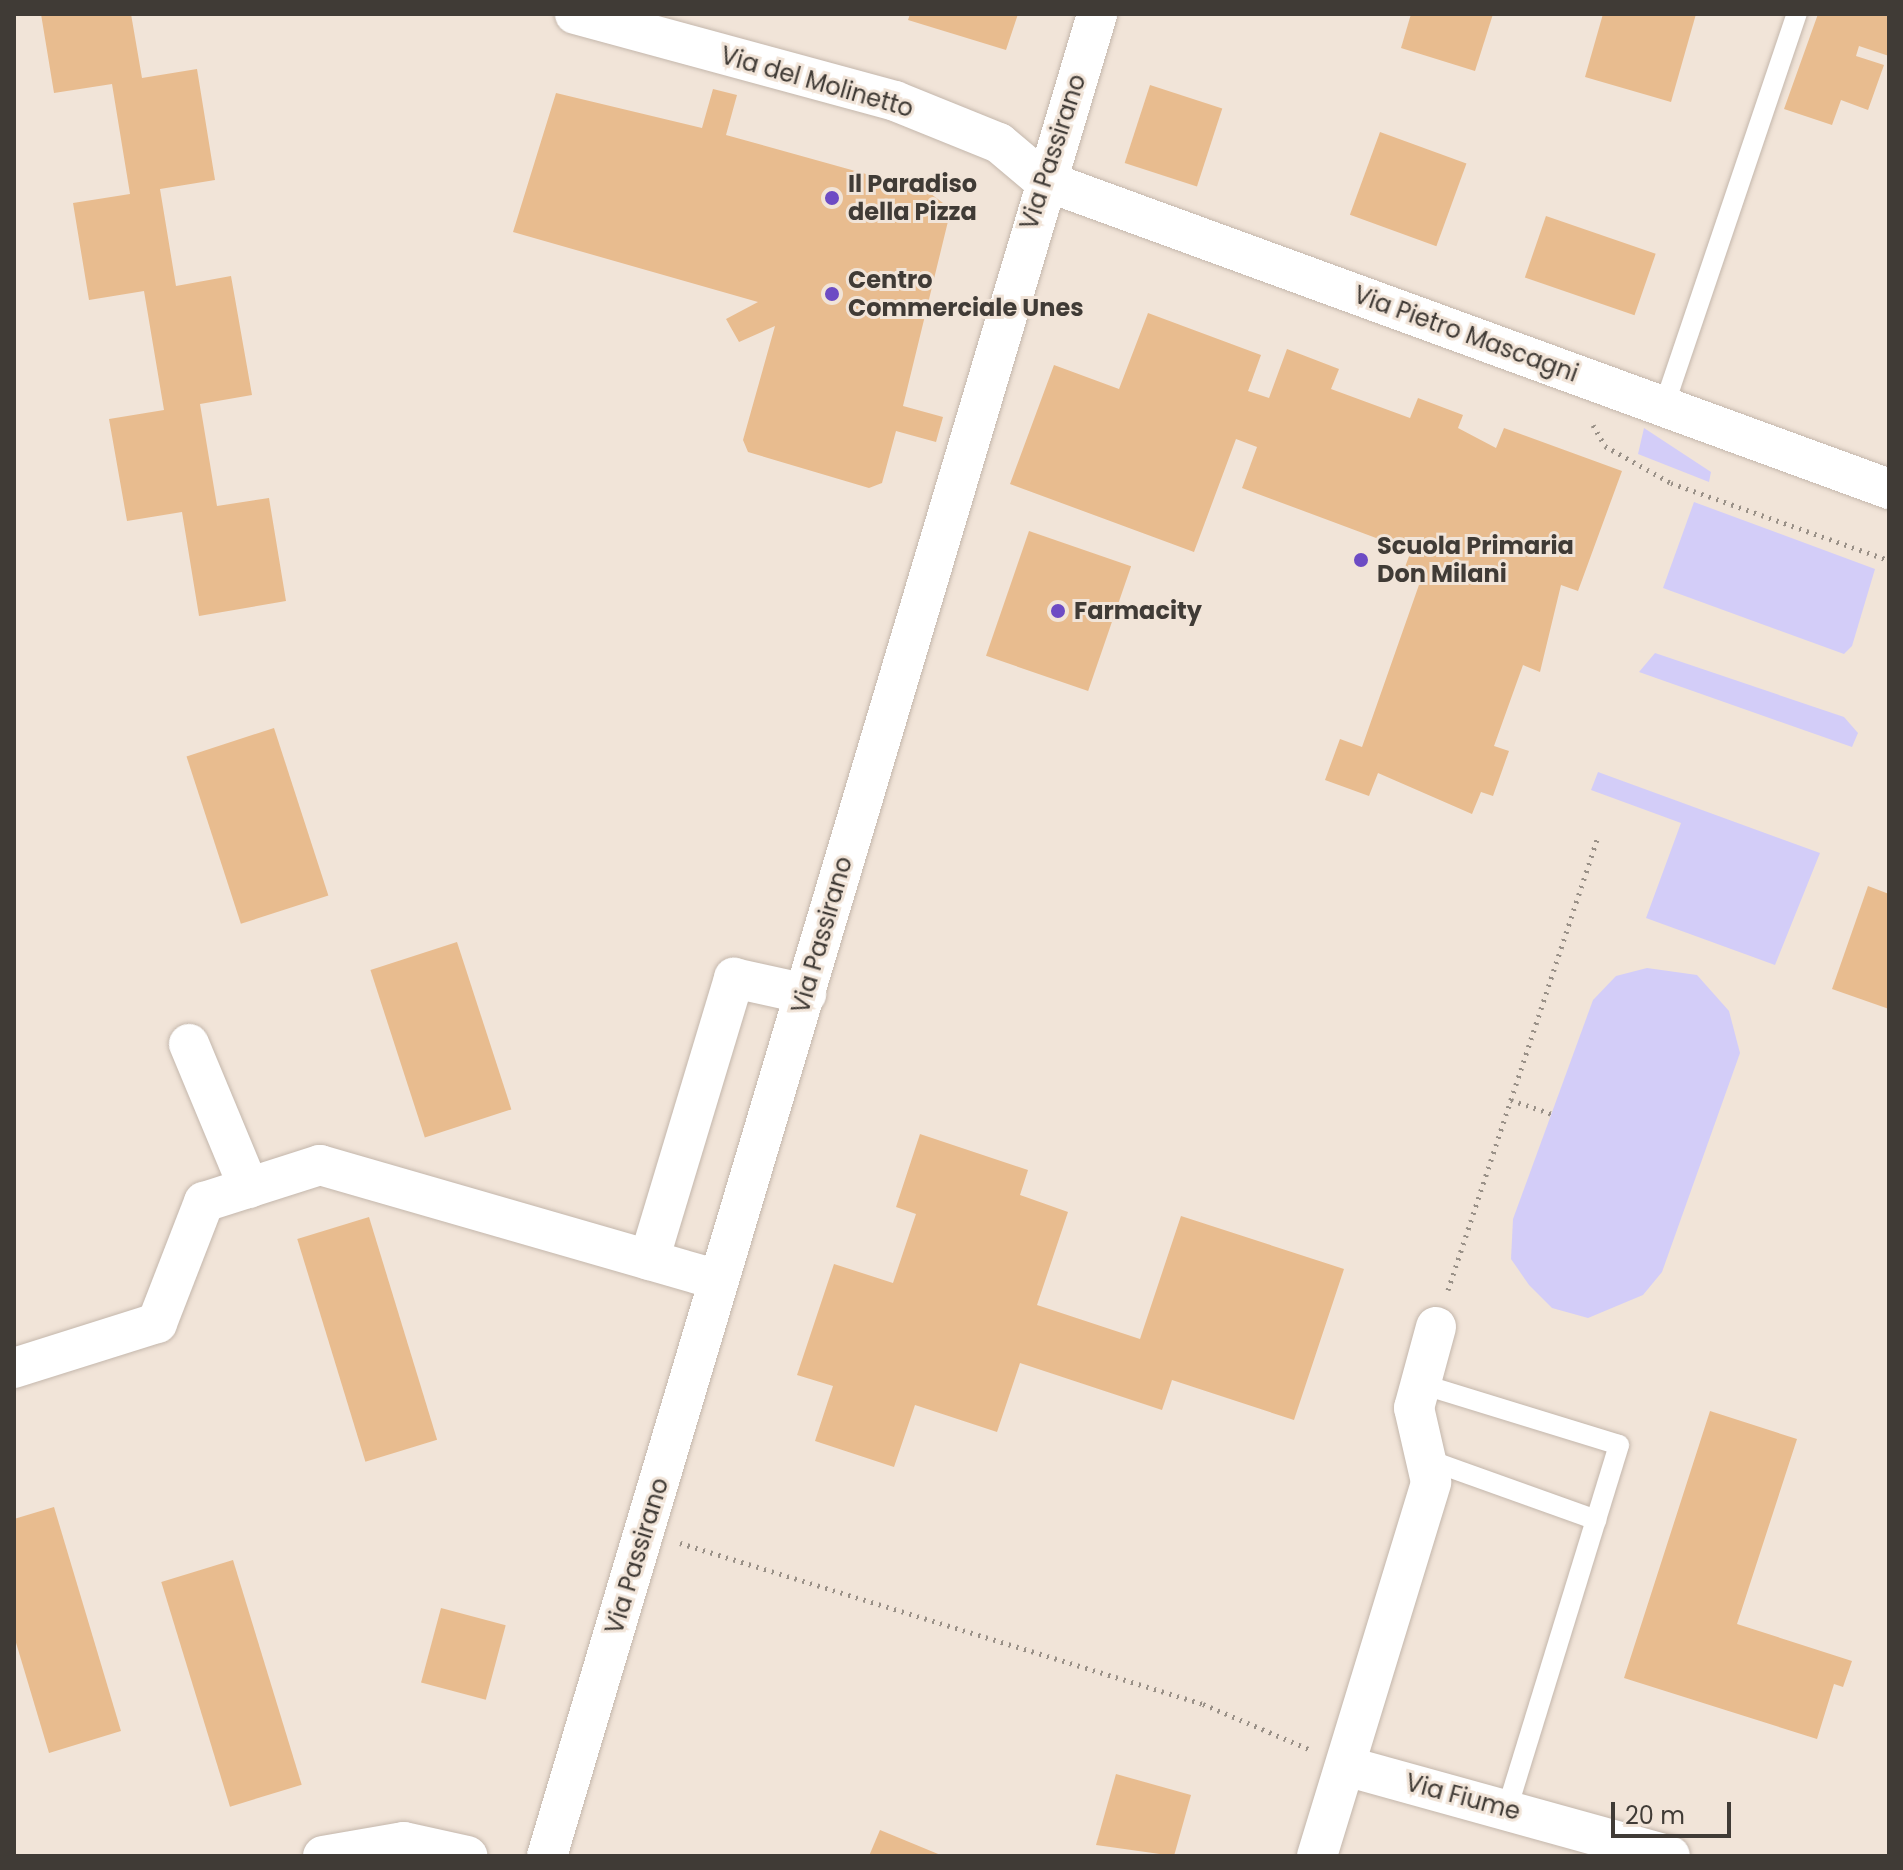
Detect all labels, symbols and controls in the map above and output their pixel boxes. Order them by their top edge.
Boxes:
street label: Via del Molinetto [717,41,917,123]
street label: Via Passirano [1014,71,1092,233]
place label: Il Paradiso della Pizza [848,170,977,226]
marker: Il Paradiso della Pizza [823,189,841,207]
place label: Centro Commerciale Unes [848,266,1084,322]
street label: Via Pietro Mascagni [1350,280,1582,388]
marker: Centro Commerciale Unes [823,285,841,303]
place label: Scuola Primaria Don Milani [1377,532,1574,588]
marker: Scuola Primaria Don Milani [1352,551,1370,569]
place label: Farmacity [1074,597,1202,625]
marker: Farmacity [1049,602,1067,620]
street label: Via Passirano [786,853,858,1017]
street label: Via Passirano [600,1474,674,1638]
street label: Via Fiume [1402,1768,1524,1826]
scale bar [1615,1786,1735,1836]
text: 20 m [1625,1799,1685,1832]

